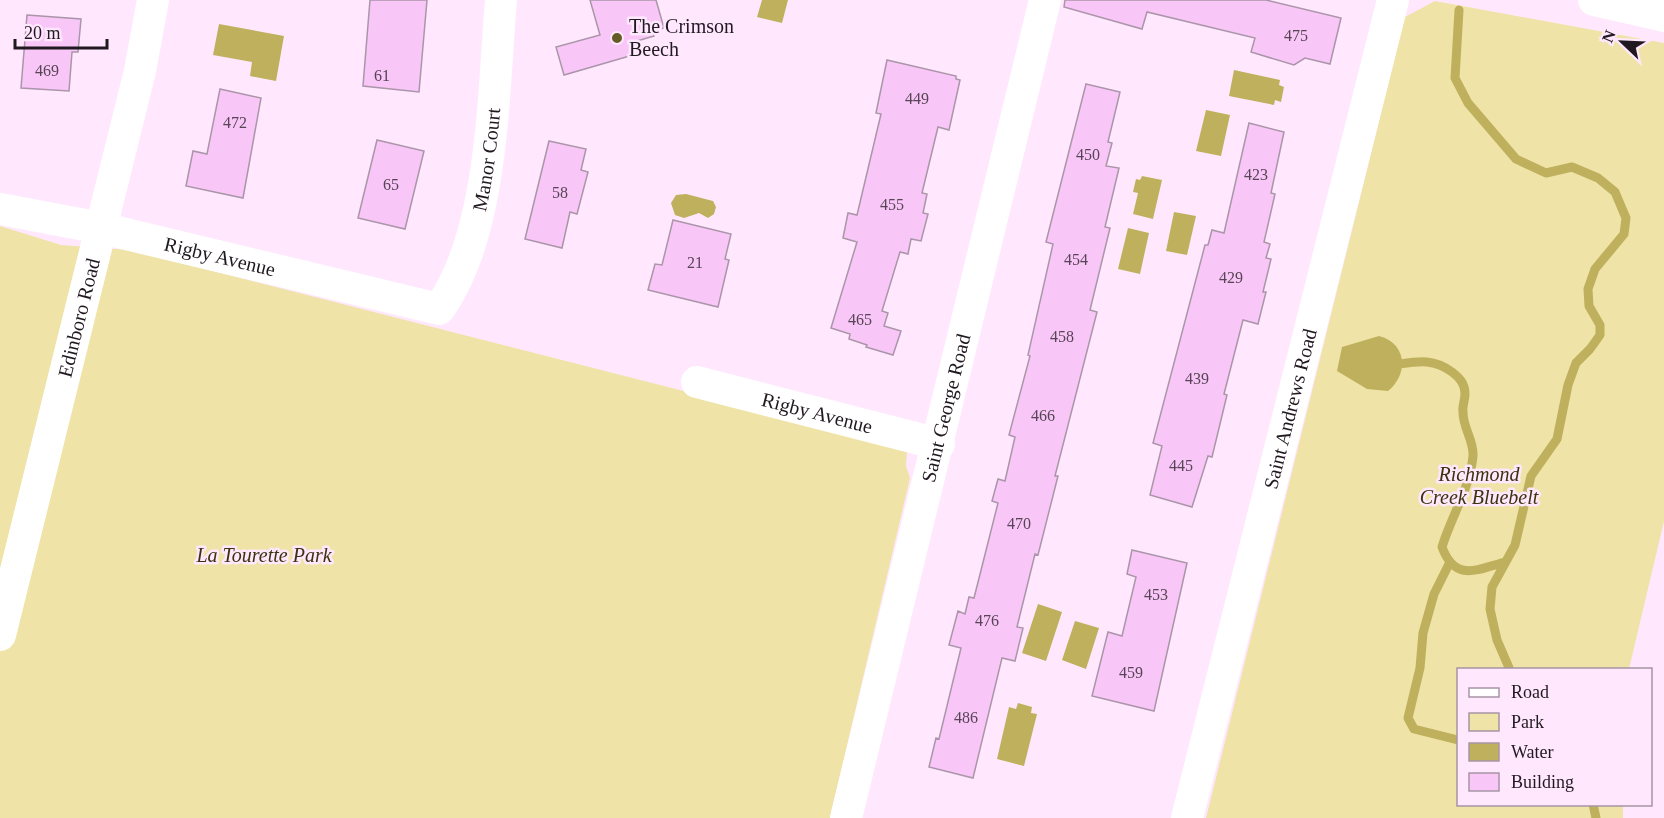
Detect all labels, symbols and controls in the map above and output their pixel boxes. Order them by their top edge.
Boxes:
scale bar [15,12,106,50]
north arrow [1592,12,1652,72]
place label: The Crimson Beech [629,15,734,60]
text: 20 m [24,23,61,43]
house number: 475 [1284,27,1308,44]
text: N [1599,27,1619,45]
marker: The Crimson Beech [610,31,624,45]
house number: 469 [35,62,59,79]
house number: 61 [374,67,390,84]
house number: 449 [905,90,929,107]
street label: Manor Court [468,106,504,213]
house number: 472 [223,114,247,131]
house number: 450 [1076,146,1100,163]
house number: 423 [1244,166,1268,183]
house number: 65 [383,176,399,193]
house number: 58 [552,184,568,201]
house number: 455 [880,196,904,213]
street label: Rigby Avenue [162,233,278,280]
house number: 454 [1064,251,1088,268]
house number: 21 [687,254,703,271]
street label: Edinboro Road [53,256,104,379]
house number: 429 [1219,269,1243,286]
house number: 465 [848,311,872,328]
street label: Saint Andrews Road [1259,326,1321,491]
house number: 458 [1050,328,1074,345]
street label: Saint George Road [917,332,974,484]
house number: 439 [1185,370,1209,387]
street label: Rigby Avenue [759,388,875,438]
house number: 466 [1031,407,1055,424]
house number: 445 [1169,457,1193,474]
park label: Richmond Creek Bluebelt [1420,463,1539,508]
house number: 470 [1007,515,1031,532]
park label: La Tourette Park [195,544,333,566]
house number: 453 [1144,586,1168,603]
house number: 476 [975,612,999,629]
house number: 459 [1119,664,1143,681]
legend [1457,668,1652,806]
text: Road [1511,682,1549,702]
house number: 486 [954,709,978,726]
text: Park [1511,712,1544,732]
text: Water [1511,742,1554,762]
text: Building [1511,772,1574,792]

